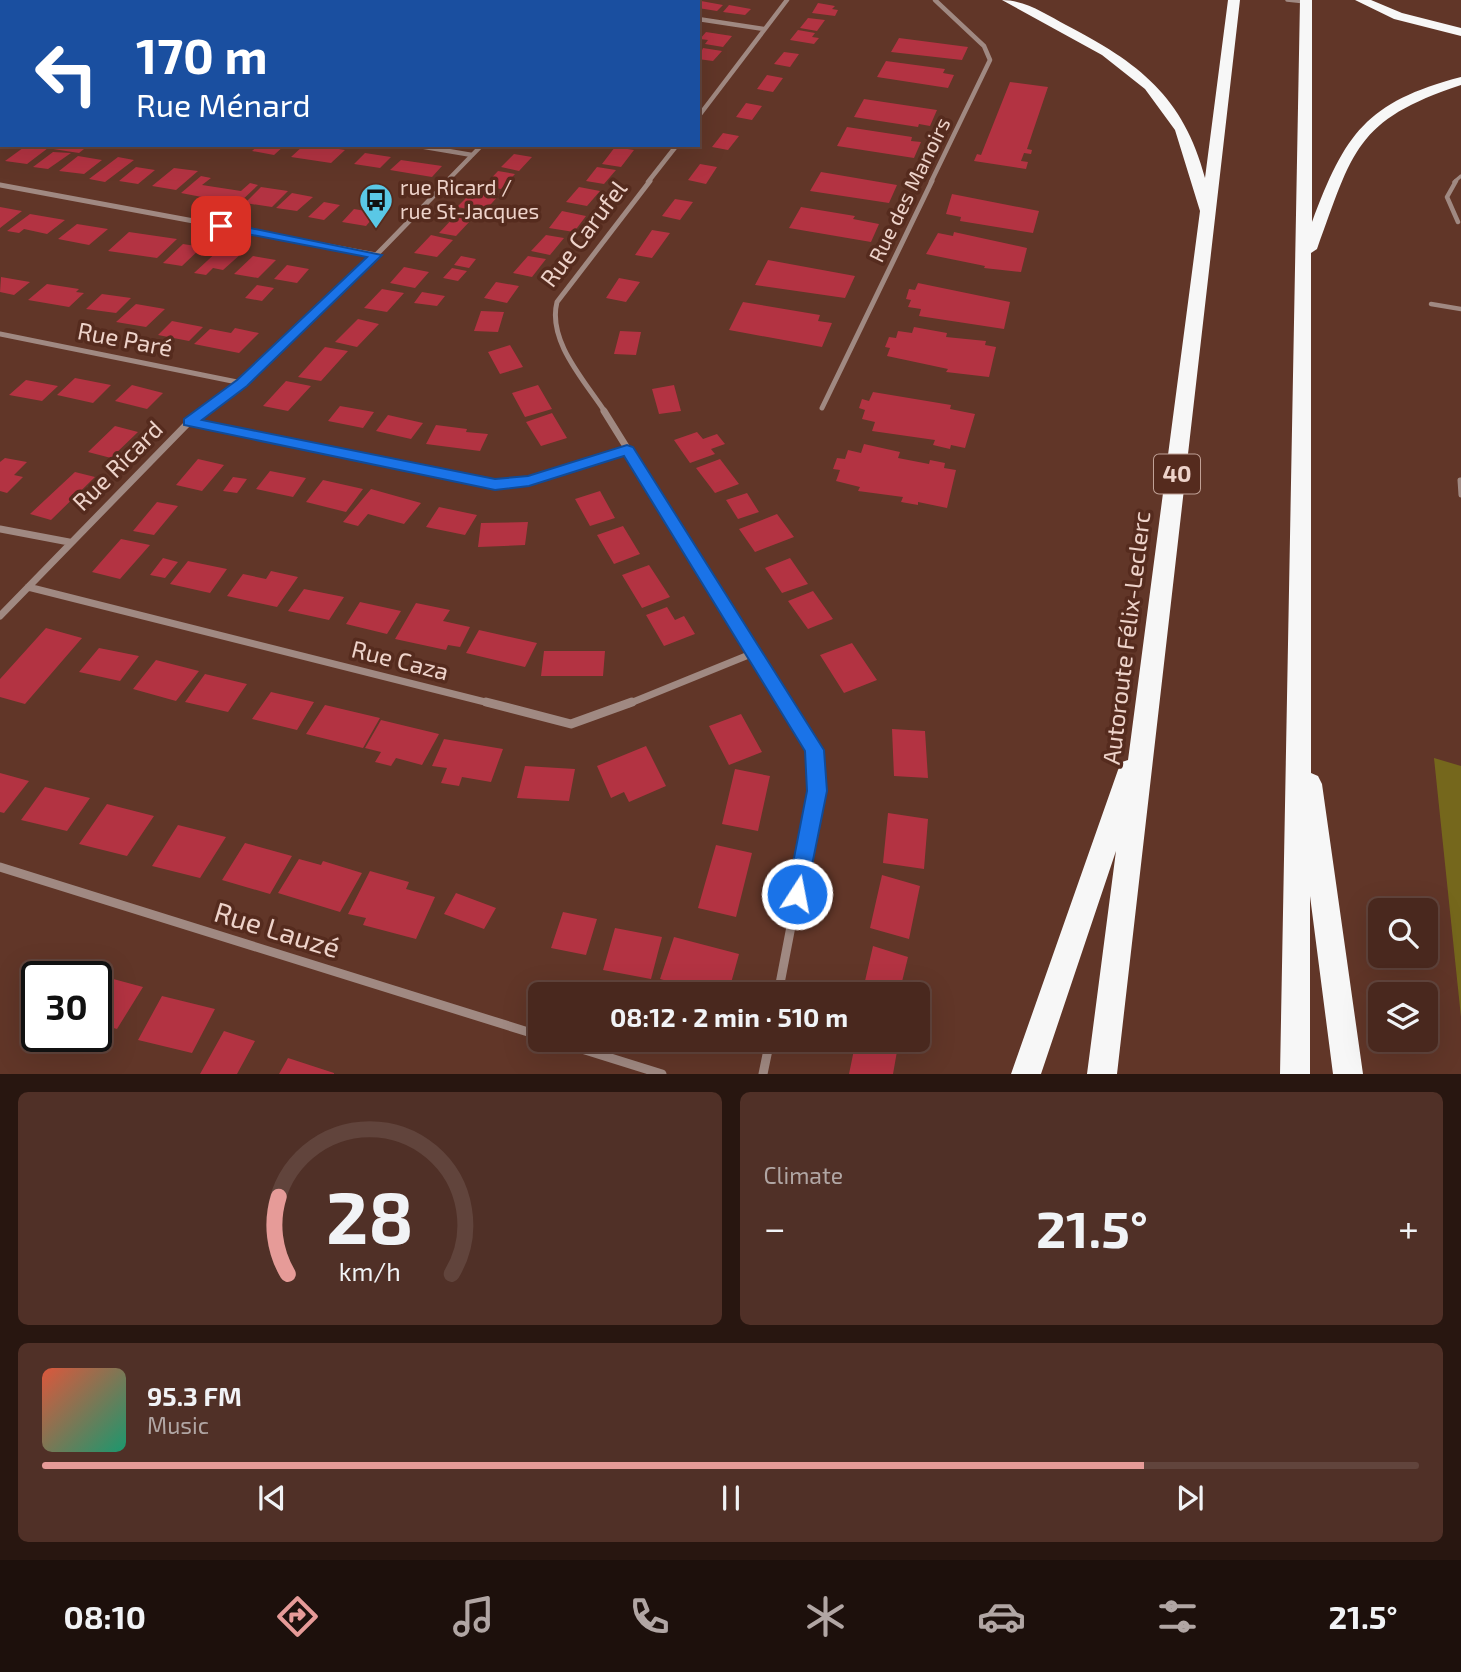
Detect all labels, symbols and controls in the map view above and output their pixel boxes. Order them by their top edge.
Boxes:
text: 170 m [136,25,268,84]
icon: left [21,28,112,119]
text: Rue Ménard [136,85,311,123]
street label: Rue des Manoirs [863,113,955,266]
place label: rue Ricard / rue St-Jacques [400,174,539,223]
street label: Rue Carufel [533,174,632,292]
bus stop icon: rue Ricard / rue St-Jacques [357,181,395,230]
pin [191,196,251,256]
icon: arrive [202,207,240,245]
street label: Rue Paré [75,315,175,362]
street label: Rue Ricard [66,414,168,516]
road number: 40 [1154,454,1200,494]
street label: Autoroute Félix-Leclerc [1096,510,1155,766]
street label: Rue Caza [349,633,452,686]
position arrow [760,857,834,931]
street label: Rue Lauzé [210,894,344,964]
map controls [1368,898,1438,1052]
button: search [1368,898,1438,968]
speed limit sign: 30 [21,961,112,1052]
button: layers [1368,982,1438,1052]
text: 08:12 · 2 min · 510 m [610,1001,848,1032]
text: Climate [764,1161,843,1189]
text: 28 [326,1172,414,1260]
text: 21.5° [1036,1196,1148,1258]
text: − [764,1204,786,1250]
text: + [1398,1204,1419,1250]
text: km/h [339,1256,401,1286]
text: 95.3 FM [147,1380,242,1411]
text: Music [147,1411,209,1439]
icon: previous [253,1479,291,1517]
icon: pause [712,1479,750,1517]
icon: next [1171,1479,1209,1517]
icon: directions [273,1592,322,1641]
icon: music [449,1592,498,1641]
icon: phone [625,1592,674,1641]
icon: climate [801,1592,850,1641]
icon: car [977,1592,1026,1641]
icon: filters [1153,1592,1202,1641]
text: 08:10 [63,1597,146,1635]
text: 21.5° [1329,1597,1397,1635]

